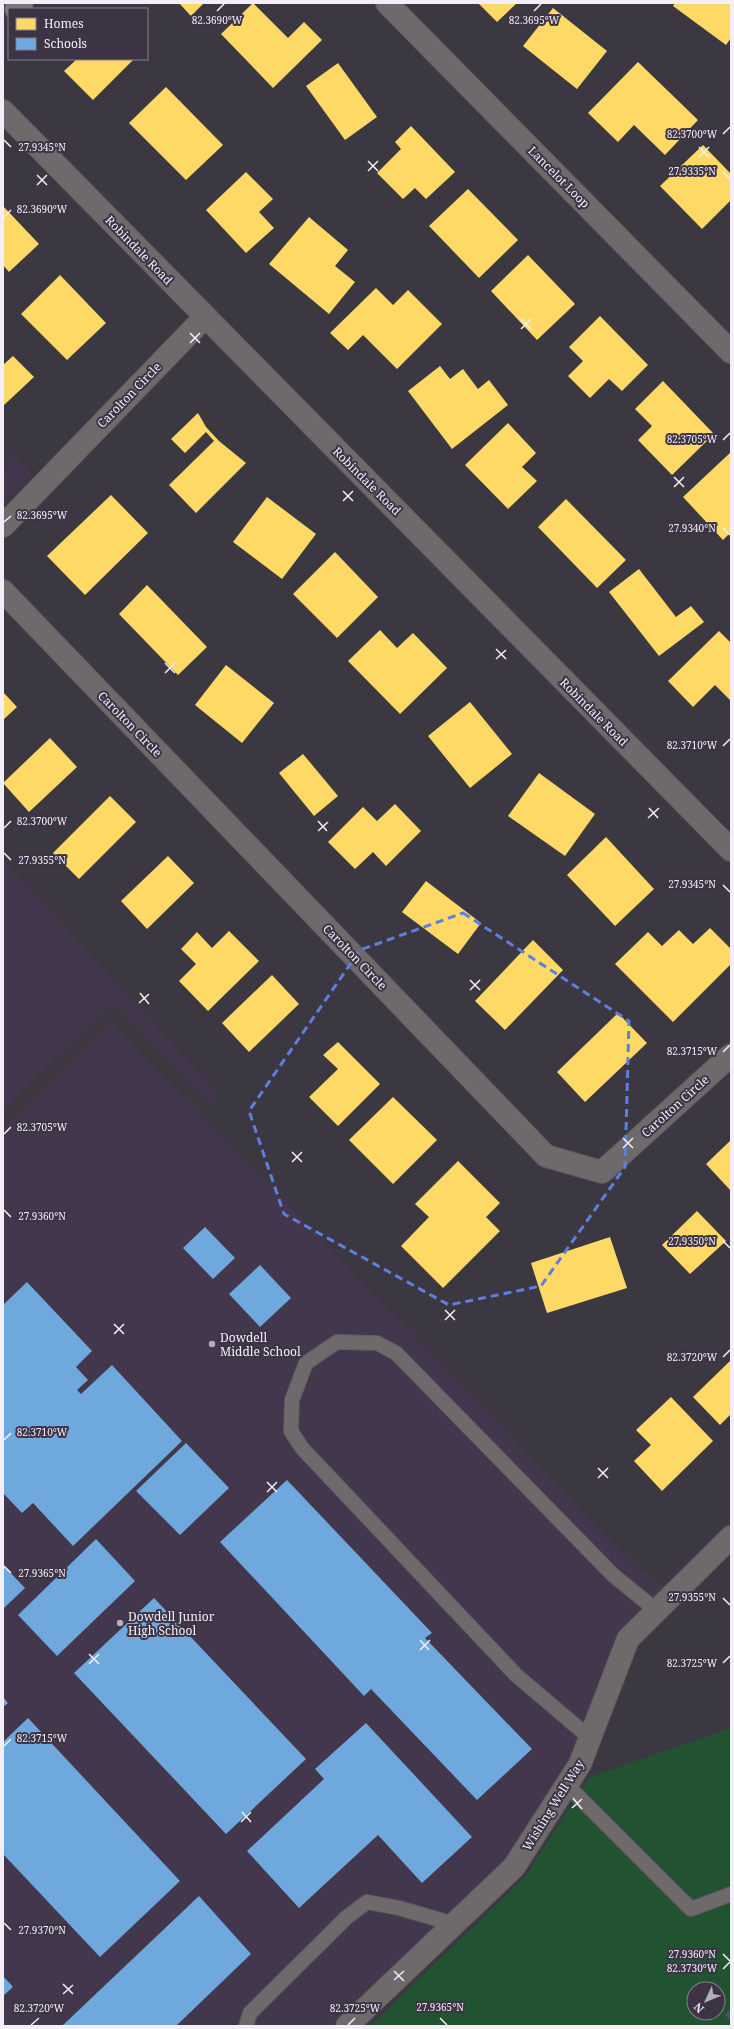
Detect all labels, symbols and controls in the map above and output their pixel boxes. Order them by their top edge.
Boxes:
legend [8,8,148,60]
text: 82.3690°W [192,13,243,27]
text: 82.3695°W [509,13,560,27]
text: Homes [44,15,84,32]
text: Schools [44,35,87,52]
text: 82.3700°W [667,127,718,141]
text: 27.9345°N [18,140,66,154]
street label: Lancelot Loop [524,142,594,212]
text: 27.9335°N [668,164,716,178]
text: 82.3690°W [17,202,68,216]
street label: Robindale Road [102,212,177,289]
street label: Carolton Circle [93,358,165,432]
text: 82.3705°W [667,432,718,446]
street label: Robindale Road [329,443,405,519]
text: 82.3695°W [17,508,68,522]
text: 27.9340°N [668,521,716,535]
street label: Robindale Road [556,674,632,750]
street label: Carolton Circle [94,687,166,761]
text: 82.3710°W [667,738,718,752]
text: 82.3700°W [17,814,68,828]
text: 27.9355°N [18,853,66,867]
text: 27.9345°N [668,877,716,891]
street label: Carolton Circle [319,920,391,994]
text: 82.3715°W [667,1044,718,1058]
street label: Carolton Circle [638,1071,712,1141]
text: 82.3705°W [17,1120,68,1134]
text: 27.9360°N [18,1209,66,1223]
text: 27.9350°N [668,1234,716,1248]
place label: Dowdell Middle School [220,1329,301,1360]
marker: Dowdell Middle School [207,1339,217,1349]
text: 82.3720°W [667,1350,718,1364]
text: 82.3710°W [17,1425,68,1439]
text: 27.9365°N [18,1566,66,1580]
text: 27.9355°N [668,1590,716,1604]
place label: Dowdell Junior High School [128,1608,215,1639]
marker: Dowdell Junior High School [115,1618,125,1628]
text: 82.3725°W [667,1656,718,1670]
text: 82.3715°W [17,1731,68,1745]
street label: Wishing Well Way [518,1756,588,1854]
text: 27.9370°N [18,1923,66,1937]
text: 27.9360°N [668,1947,716,1961]
text: 82.3730°W [667,1961,718,1975]
north arrow [686,1981,726,2021]
text: 27.9365°N [416,2000,464,2014]
text: N [690,2000,707,2017]
text: 82.3720°W [14,2001,65,2015]
text: 82.3725°W [330,2001,381,2015]

